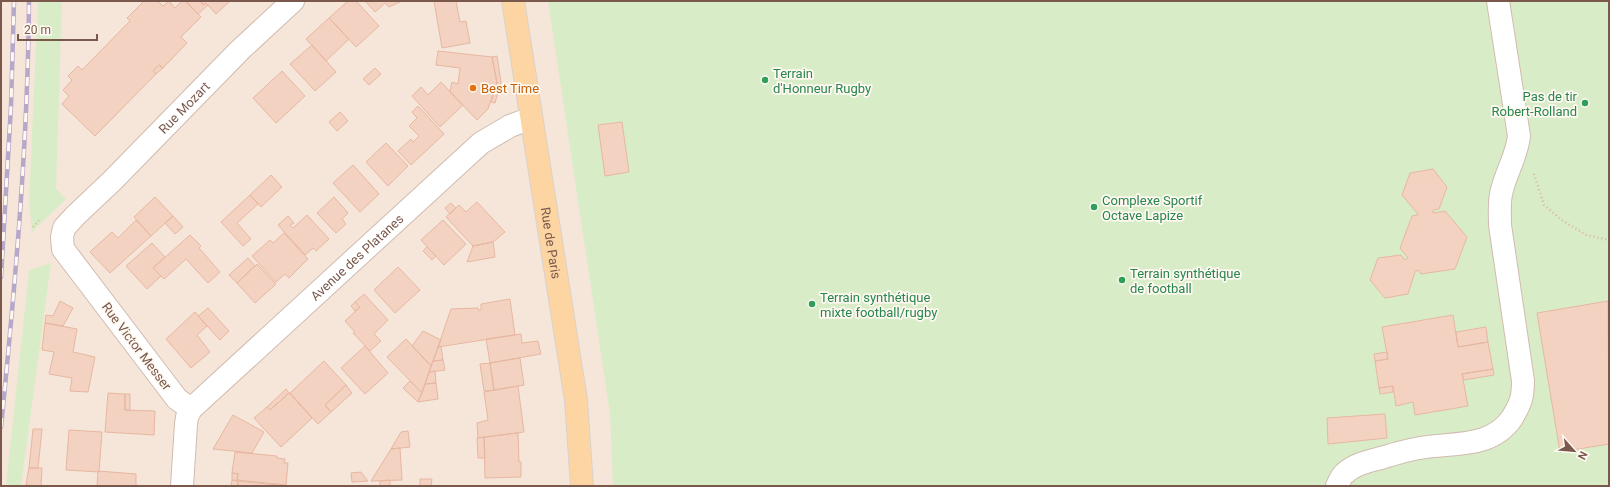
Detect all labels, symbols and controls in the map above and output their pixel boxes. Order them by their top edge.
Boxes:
scale bar [18,16,97,42]
text: 20 m [24,23,51,37]
place label: Terrain d'Honneur Rugby [773,66,871,96]
marker: Terrain d'Honneur Rugby [760,75,770,85]
street label: Rue Mozart [156,79,213,137]
place label: Best Time [481,81,539,96]
marker: Best Time [468,83,478,93]
place label: Pas de tir Robert-Rolland [1491,89,1578,119]
marker: Pas de tir Robert-Rolland [1580,98,1590,108]
place label: Complexe Sportif Octave Lapize [1102,193,1203,223]
marker: Complexe Sportif Octave Lapize [1089,202,1099,212]
street label: Rue de Paris [538,206,564,280]
street label: Avenue des Platanes [308,211,407,304]
place label: Terrain synthétique de football [1130,266,1241,296]
marker: Terrain synthétique de football [1117,275,1127,285]
place label: Terrain synthétique mixte football/rugby [820,290,937,320]
marker: Terrain synthétique mixte football/rugby [807,299,817,309]
street label: Rue Victor Messer [99,300,175,393]
north arrow [1554,431,1594,471]
text: N [1575,449,1590,462]

